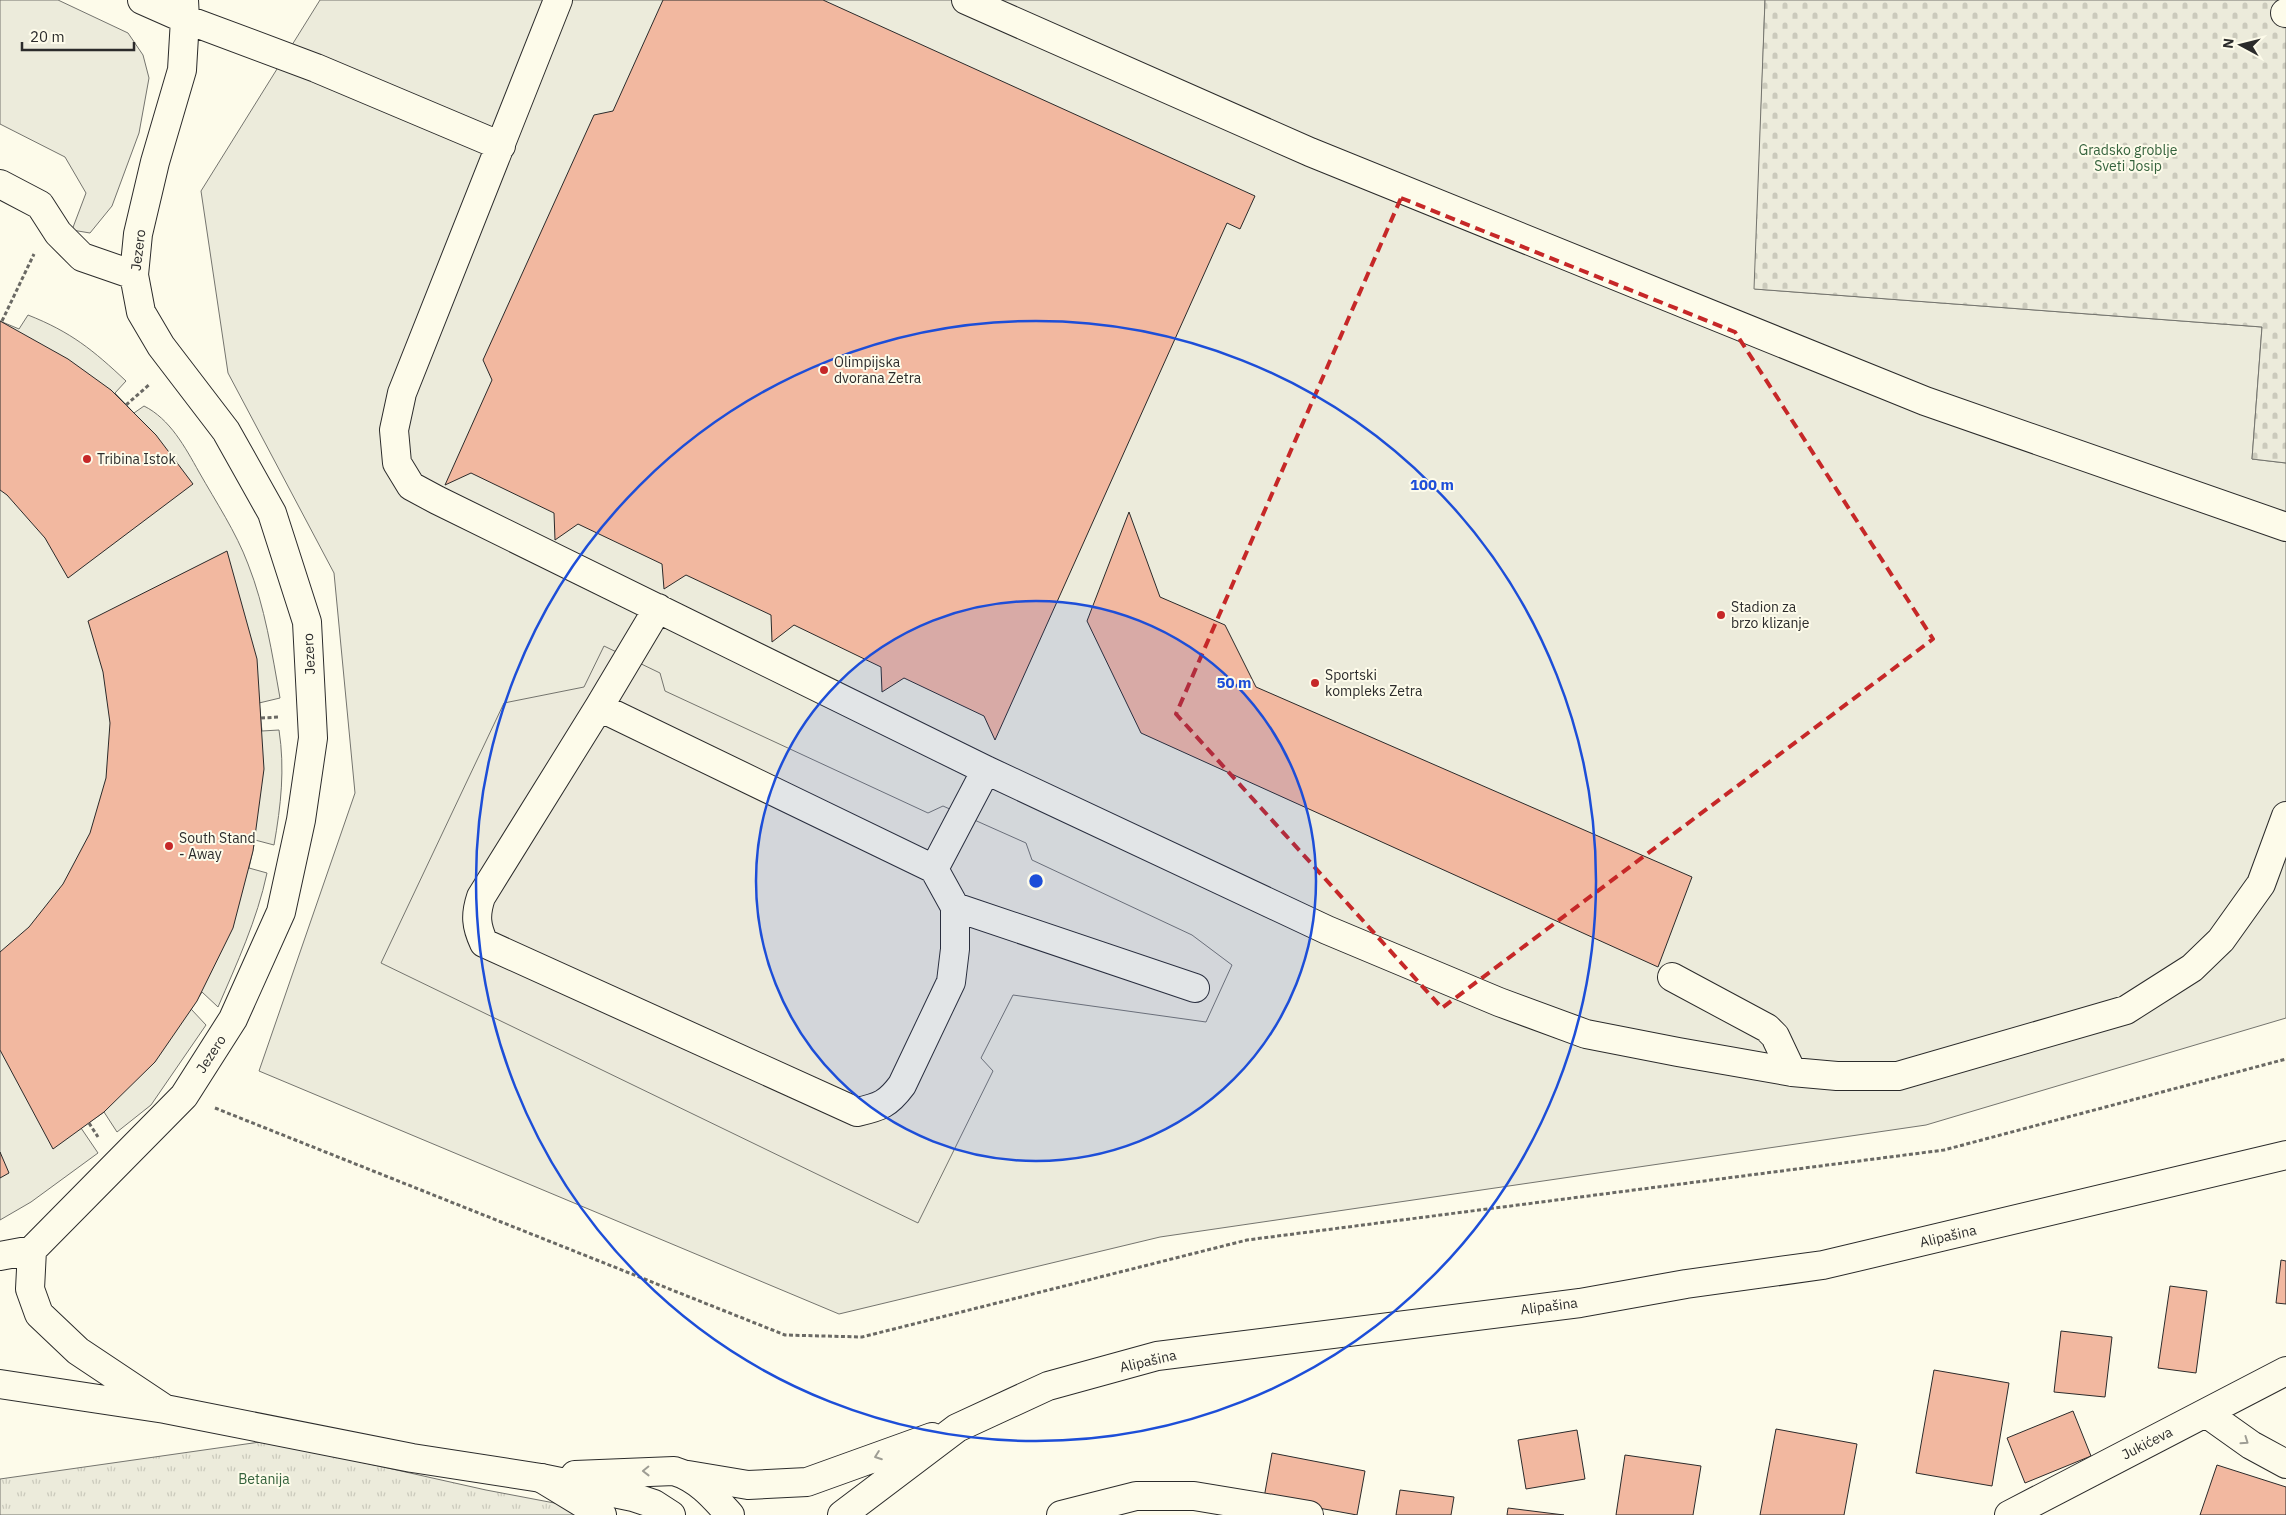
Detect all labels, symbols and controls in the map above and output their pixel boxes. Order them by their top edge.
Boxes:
scale bar [22,20,135,52]
north arrow [2216,20,2266,70]
text: 20 m [30,27,65,46]
text: N [2219,37,2238,50]
park label: Gradsko groblje Sveti Josip [2079,141,2178,175]
street label: Jezero [127,228,149,272]
place label: Olimpijska dvorana Zetra [834,353,922,387]
marker: Olimpijska dvorana Zetra [818,364,830,376]
place label: Tribina Istok [97,450,176,468]
marker: Tribina Istok [81,453,93,465]
text: 100 m [1410,475,1454,494]
place label: Stadion za brzo klizanje [1731,598,1810,632]
marker: Stadion za brzo klizanje [1715,609,1727,621]
street label: Jezero [299,633,319,675]
place label: Sportski kompleks Zetra [1325,666,1423,700]
text: 50 m [1217,673,1251,692]
marker: Sportski kompleks Zetra [1309,677,1321,689]
place label: South Stand - Away [179,829,256,863]
marker: South Stand - Away [163,840,175,852]
centre of rings [1027,872,1045,890]
street label: Jezero [192,1031,230,1076]
street label: Alipašina [1918,1221,1979,1251]
street label: Alipašina [1519,1293,1579,1318]
street label: Alipašina [1118,1346,1179,1376]
street label: Jukićeva [2119,1422,2176,1463]
one-way arrow [2239,1435,2249,1444]
one-way arrow [875,1450,883,1460]
one-way arrow [642,1466,650,1476]
park label: Betanija [238,1470,290,1488]

